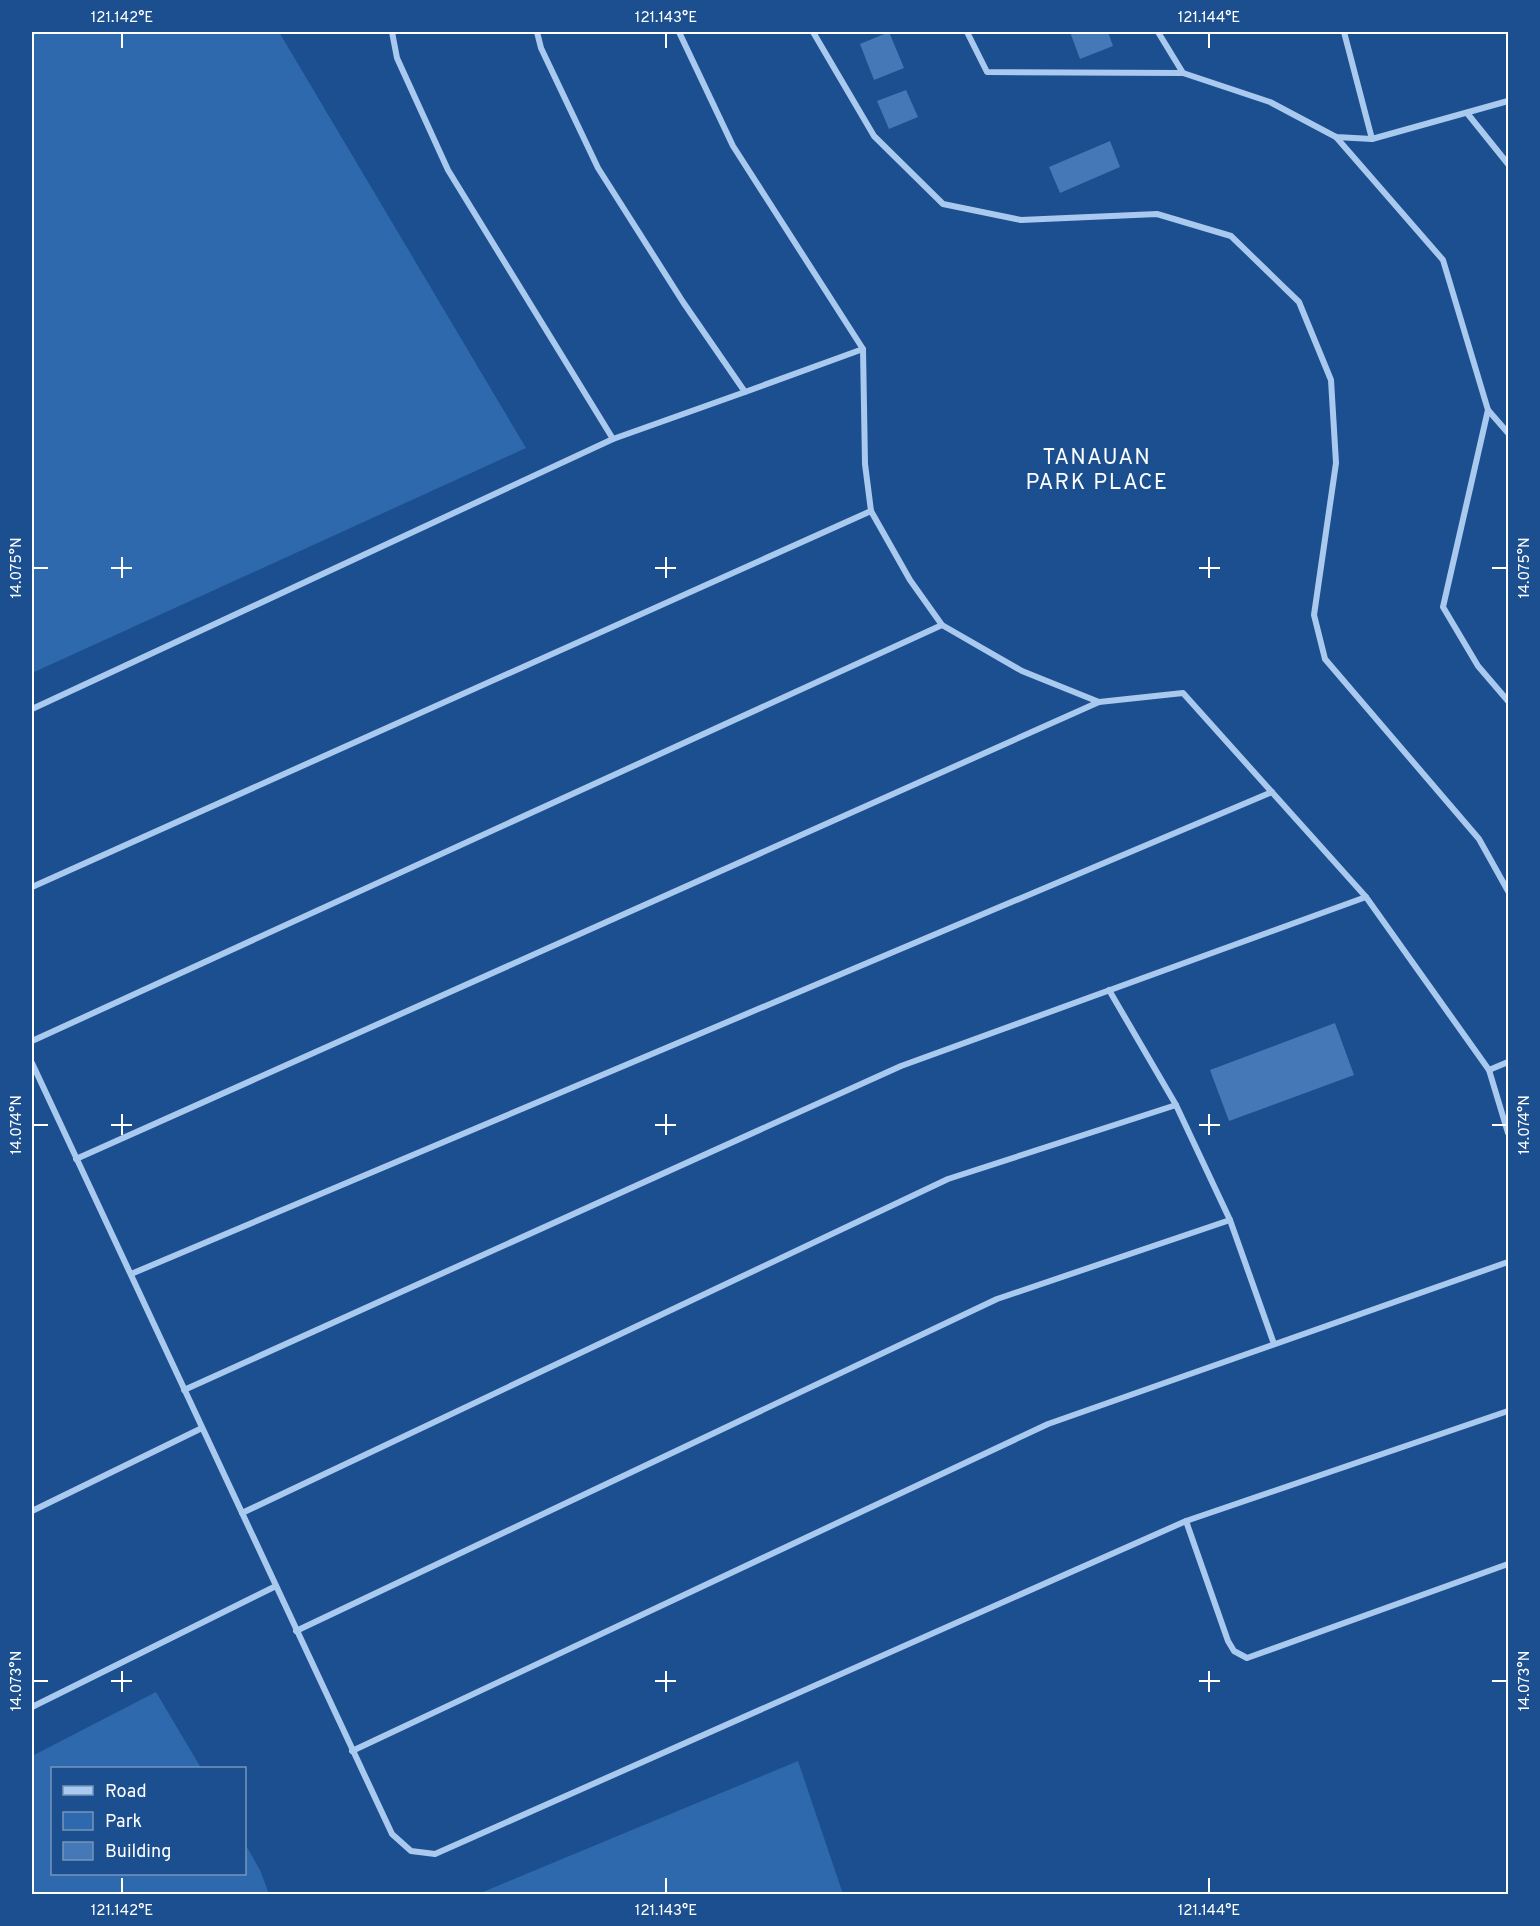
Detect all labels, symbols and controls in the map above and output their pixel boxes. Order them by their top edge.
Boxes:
text: 121.142°E [91,9,153,28]
text: 121.143°E [635,9,697,28]
text: 121.144°E [1178,9,1240,28]
district label: TANAUAN PARK PLACE [1025,445,1169,497]
text: 14.075°N [8,537,27,599]
text: 14.075°N [1516,537,1535,599]
text: 14.074°N [8,1095,27,1155]
text: 14.074°N [1516,1095,1535,1155]
text: 14.073°N [8,1651,27,1711]
text: 14.073°N [1516,1651,1535,1711]
legend [51,1767,246,1875]
text: Road [105,1781,147,1804]
text: Park [105,1811,142,1834]
text: Building [105,1841,171,1864]
text: 121.142°E [91,1902,153,1921]
text: 121.143°E [635,1902,697,1921]
text: 121.144°E [1178,1902,1240,1921]

